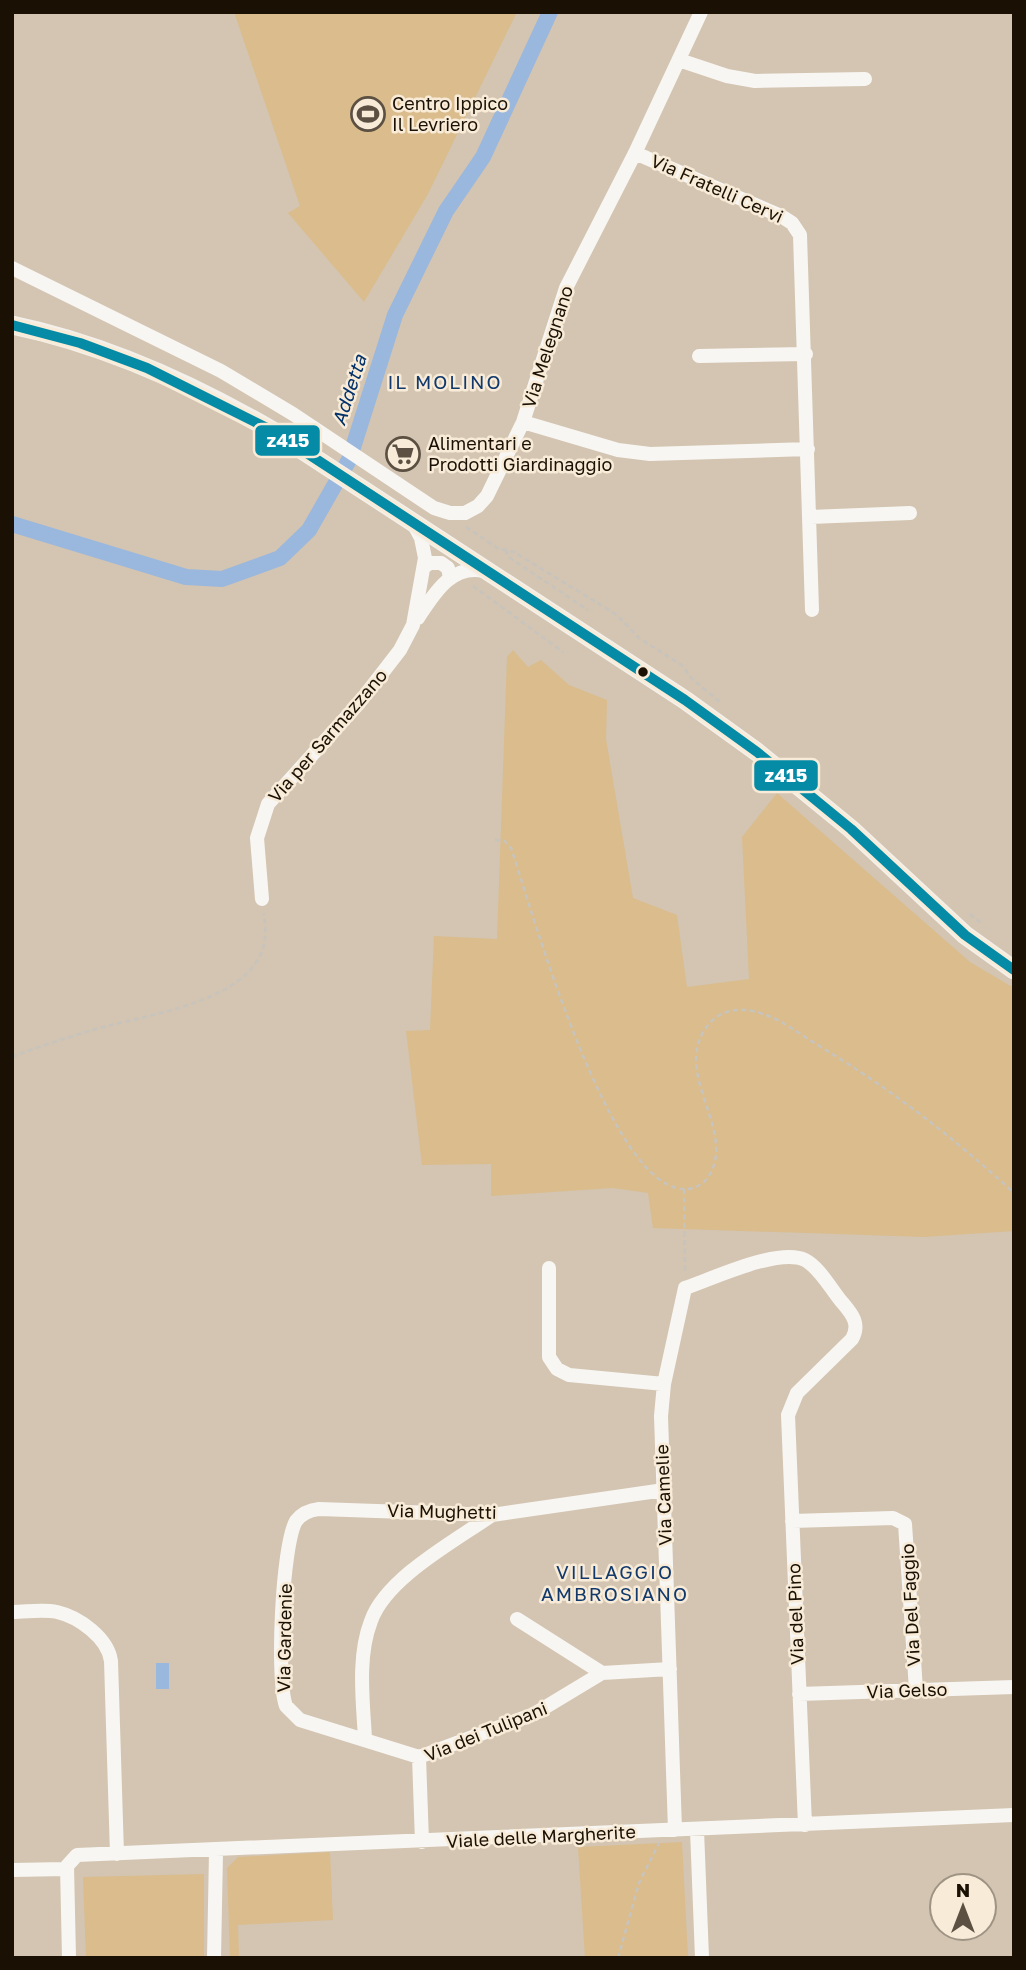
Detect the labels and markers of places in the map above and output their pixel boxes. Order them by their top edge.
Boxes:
place label: Centro Ippico Il Levriero [392,92,508,135]
sports icon: Centro Ippico Il Levriero [349,95,387,133]
place label: Alimentari e Prodotti Giardinaggio [428,432,612,475]
supermarket icon: Alimentari e Prodotti Giardinaggio [384,435,422,473]
unlabelled marker [636,665,650,679]

